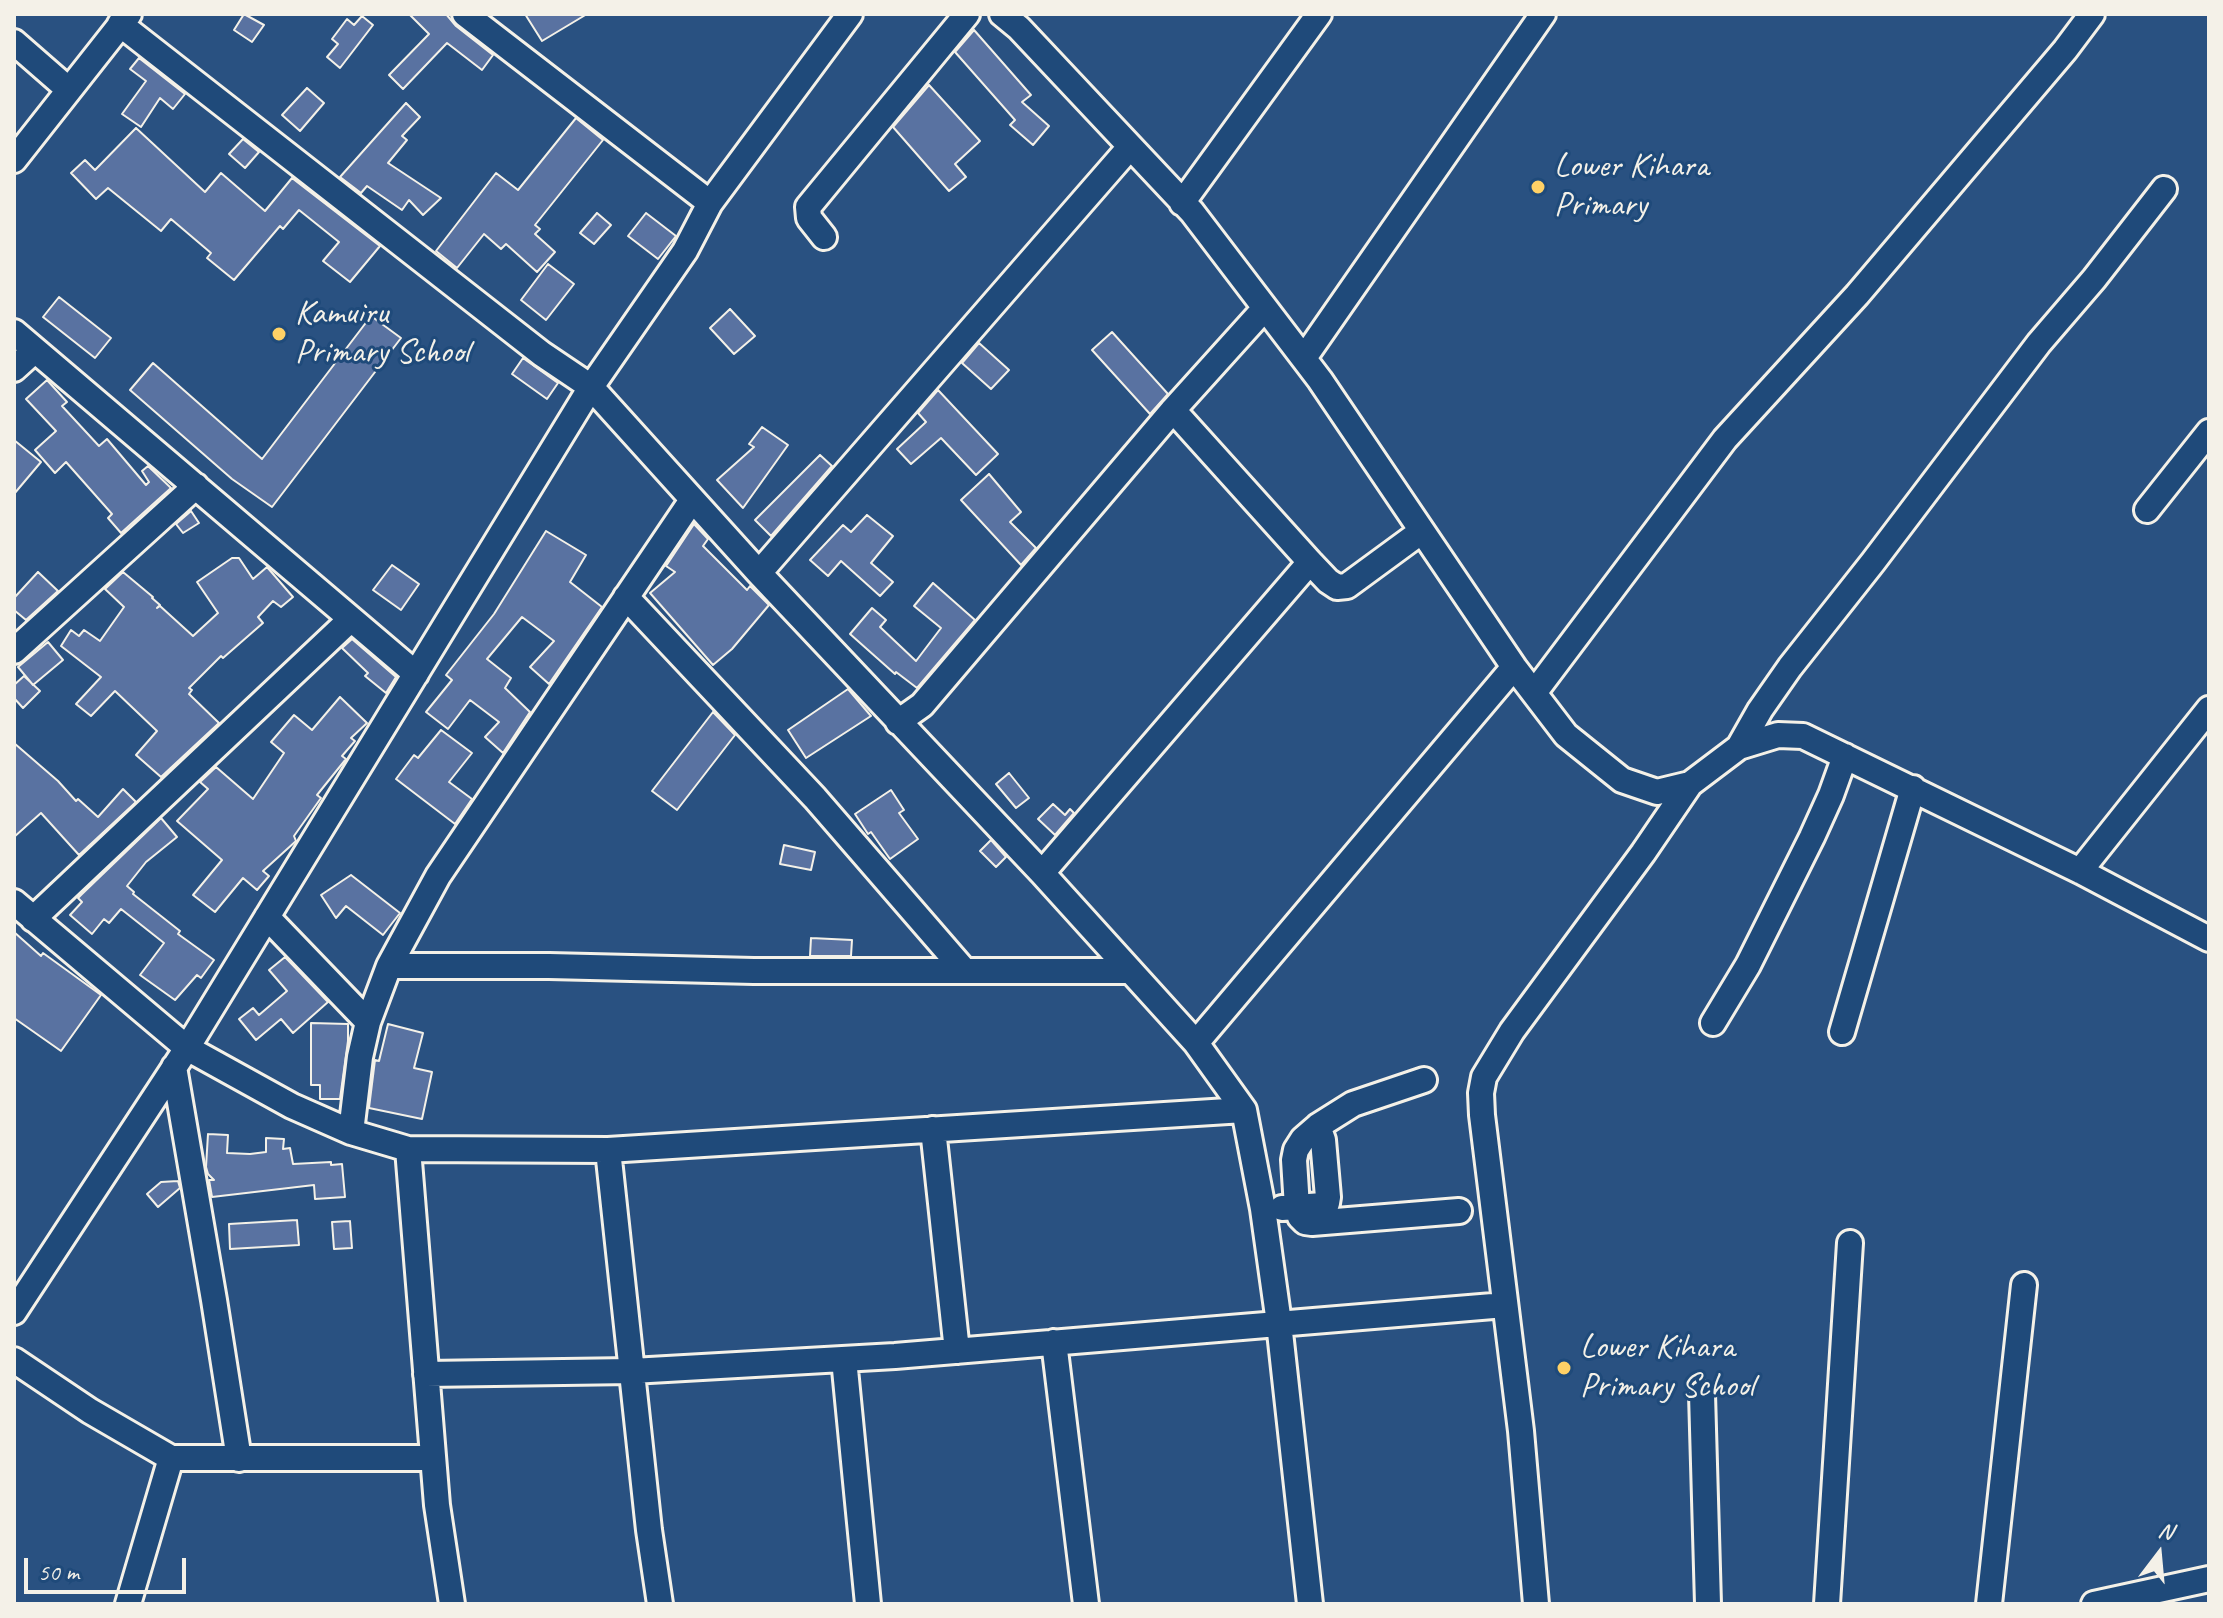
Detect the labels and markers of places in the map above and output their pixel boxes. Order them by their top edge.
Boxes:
place label: Lower Kihara Primary [1554,147,1708,226]
marker: Lower Kihara Primary [1529,178,1547,196]
place label: Kamuiru Primary School [295,294,469,374]
marker: Kamuiru Primary School [270,325,288,343]
place label: Lower Kihara Primary School [1580,1328,1754,1408]
marker: Lower Kihara Primary School [1555,1359,1573,1377]

